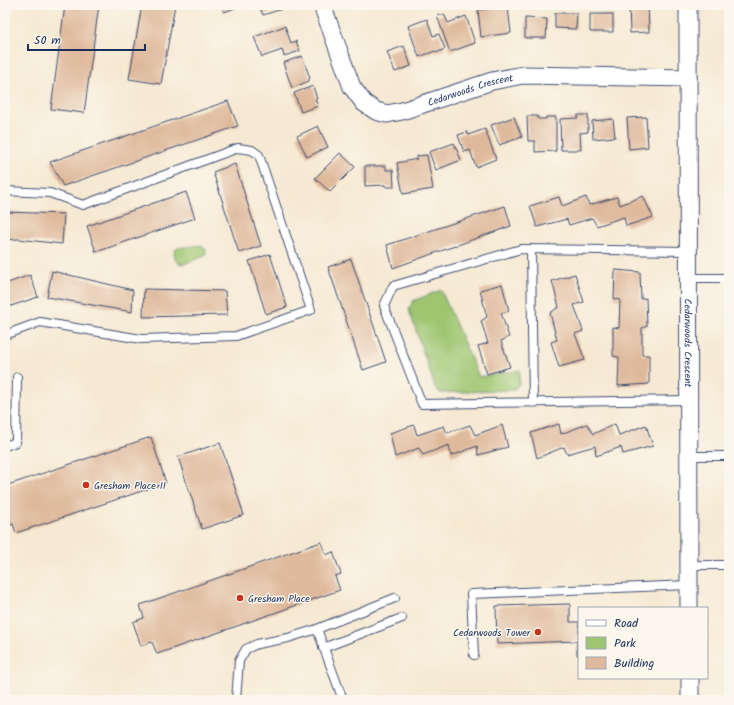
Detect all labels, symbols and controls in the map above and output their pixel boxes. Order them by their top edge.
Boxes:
scale bar [28,26,145,52]
text: 50 m [34,31,61,50]
street label: Cedarwoods Crescent [426,70,515,111]
street label: Cedarwoods Crescent [679,299,696,388]
place label: Gresham Place II [94,478,166,494]
marker: Gresham Place II [81,480,91,490]
place label: Gresham Place [248,591,310,607]
marker: Gresham Place [235,593,245,603]
legend [578,607,708,679]
text: Road [614,614,639,633]
place label: Cedarwoods Tower [453,625,531,641]
marker: Cedarwoods Tower [533,627,543,637]
text: Park [614,634,636,653]
text: Building [614,654,654,673]

